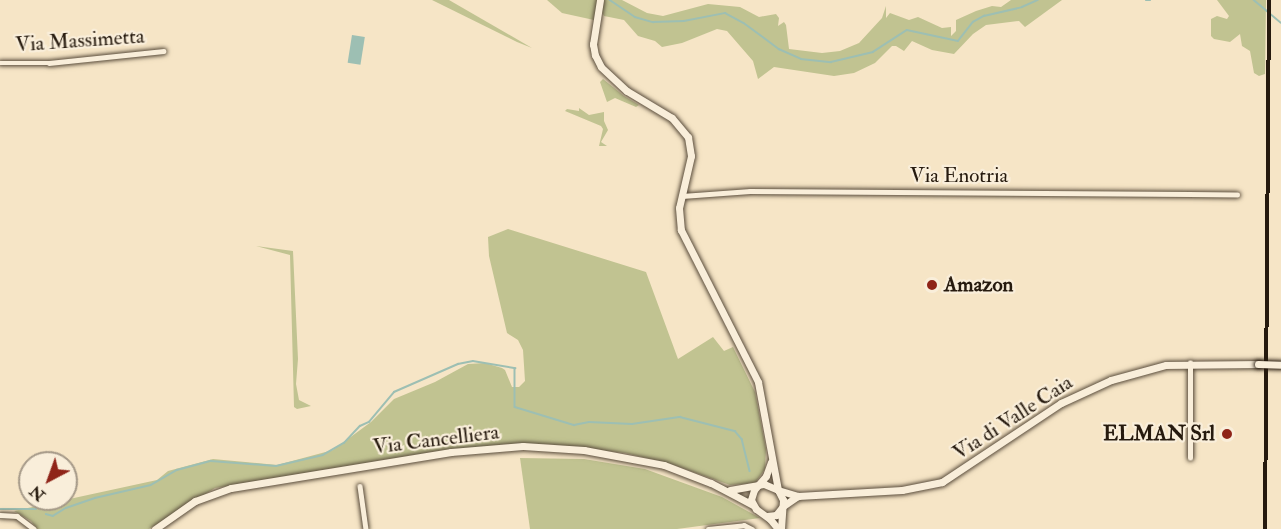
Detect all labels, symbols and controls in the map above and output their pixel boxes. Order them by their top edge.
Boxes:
street label: Via Massimetta [15,24,145,58]
street label: Via Enotria [910,163,1008,189]
place label: Amazon [944,272,1013,298]
marker: Amazon [925,278,939,292]
street label: Via di Valle Caia [948,370,1078,466]
street label: Via Cancelliera [372,420,500,460]
place label: ELMAN Srl [1103,421,1215,447]
marker: ELMAN Srl [1220,427,1234,441]
north arrow [18,451,78,511]
text: N [26,481,49,505]

